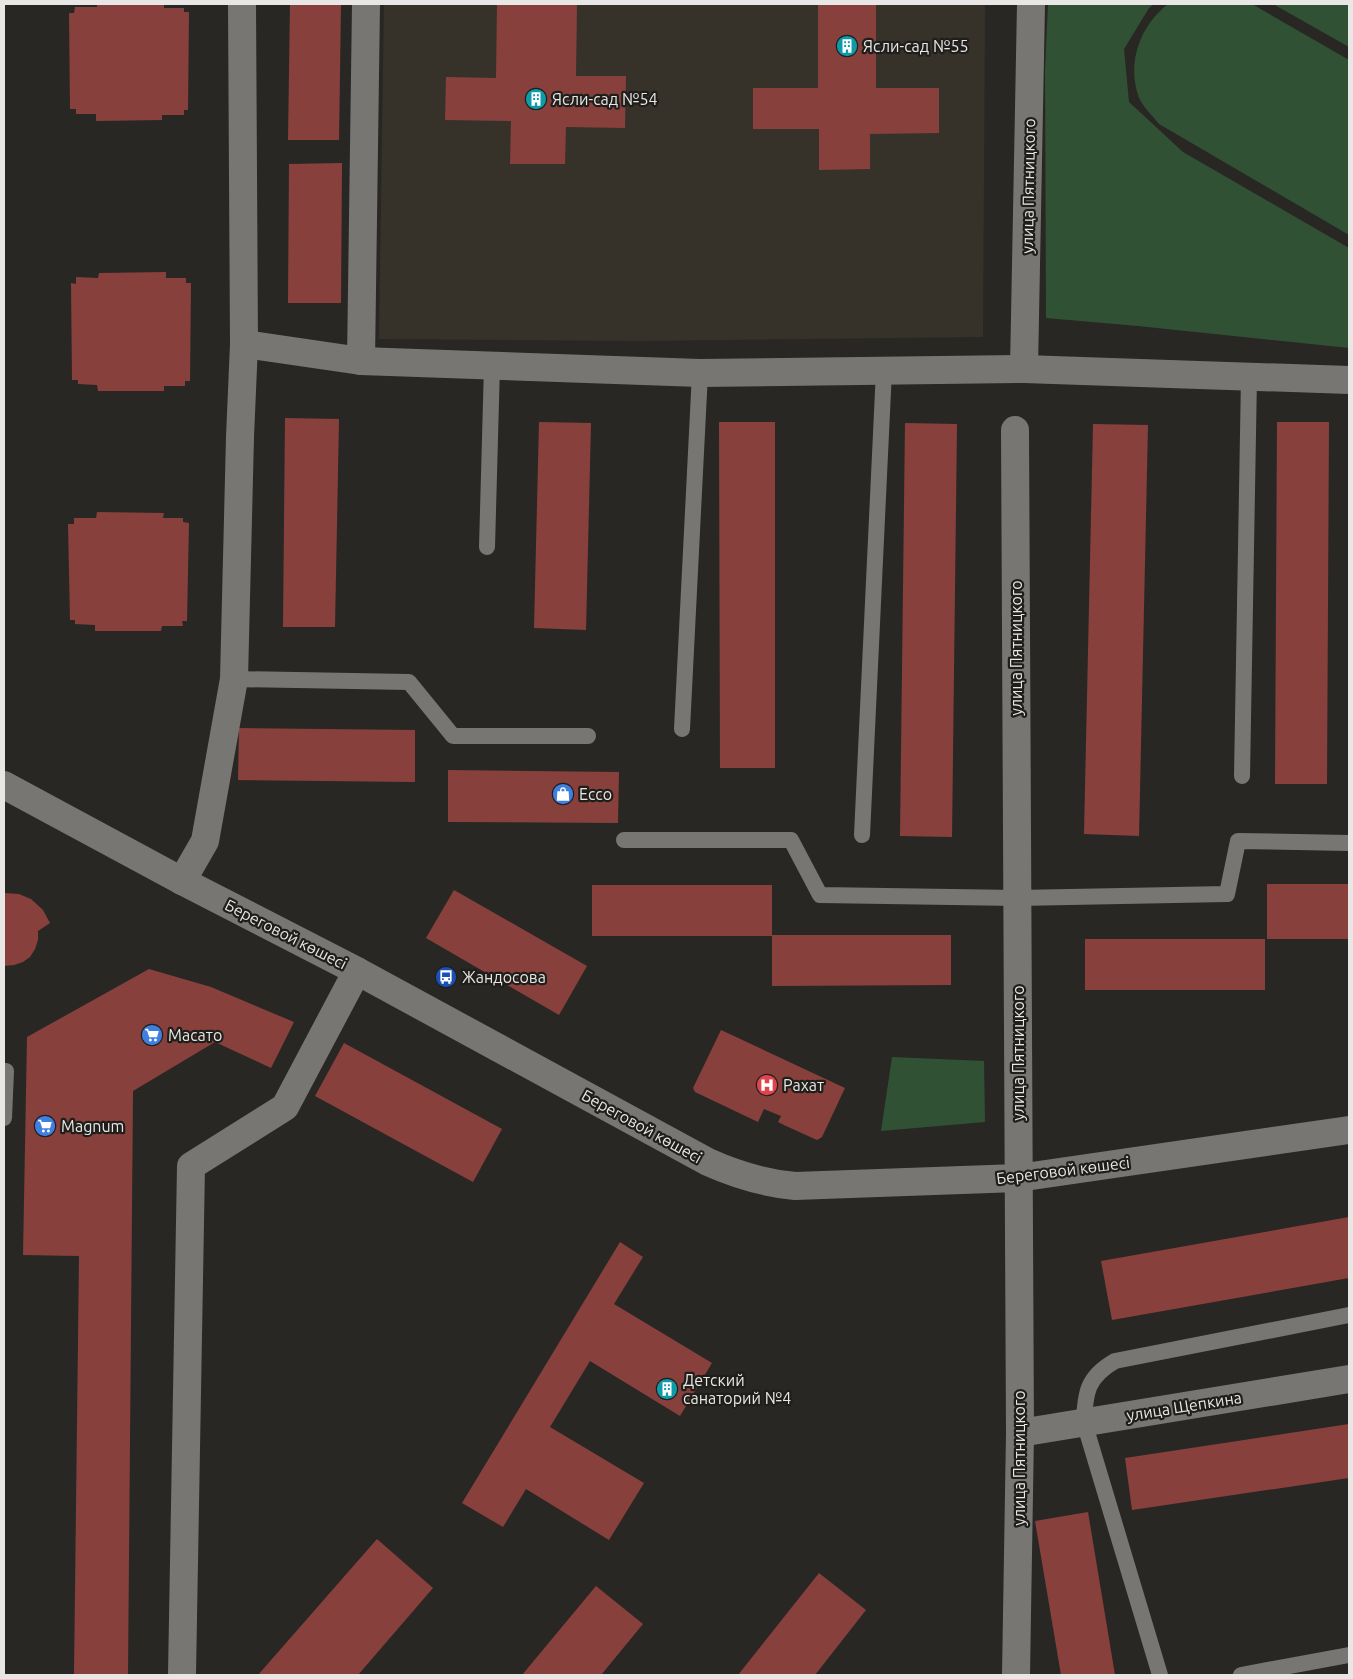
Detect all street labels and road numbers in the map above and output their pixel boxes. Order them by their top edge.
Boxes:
street label: улица Пятницкого [1018,118,1038,254]
street label: улица Пятницкого [1007,580,1025,716]
street label: Береговой көшесі [222,895,350,973]
street label: улица Пятницкого [1009,985,1027,1121]
street label: Береговой көшесі [579,1086,705,1166]
street label: Береговой көшесі [995,1153,1131,1187]
street label: улица Щепкина [1125,1388,1243,1424]
street label: улица Пятницкого [1010,1390,1028,1526]

